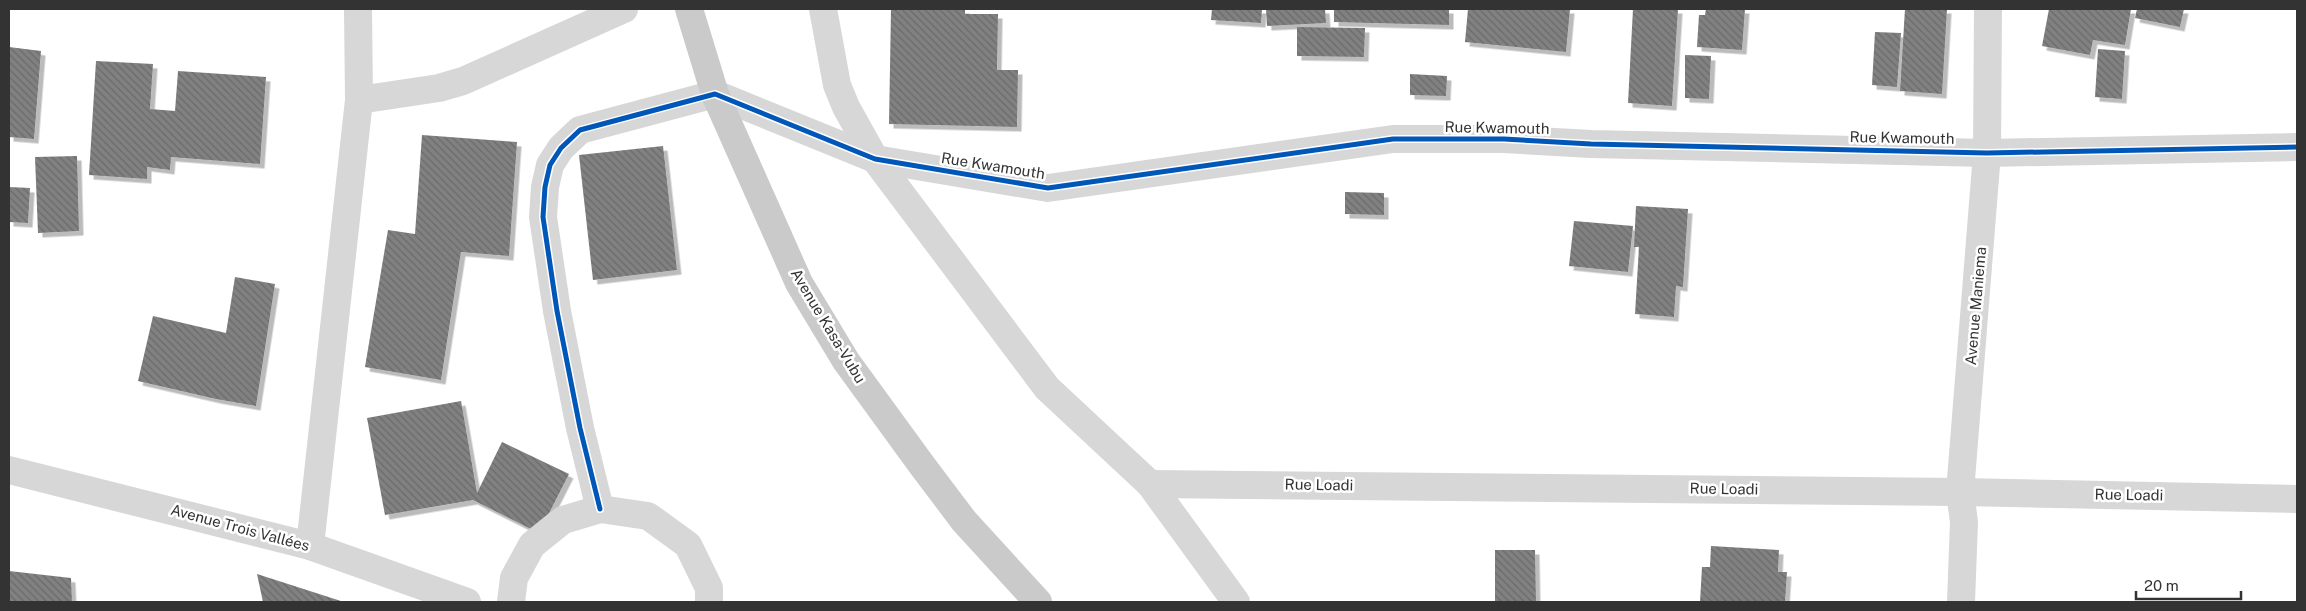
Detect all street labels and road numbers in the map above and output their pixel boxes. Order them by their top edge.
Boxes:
street label: Rue Kwamouth [1444,118,1550,137]
street label: Rue Kwamouth [1849,128,1955,147]
street label: Rue Kwamouth [940,149,1046,182]
street label: Avenue Maniema [1962,246,1989,366]
street label: Avenue Kasa-Vubu [788,266,869,386]
street label: Rue Loadi [1285,475,1353,494]
street label: Rue Loadi [1690,479,1758,498]
street label: Rue Loadi [2095,485,2163,504]
street label: Avenue Trois Vallées [169,501,311,554]

